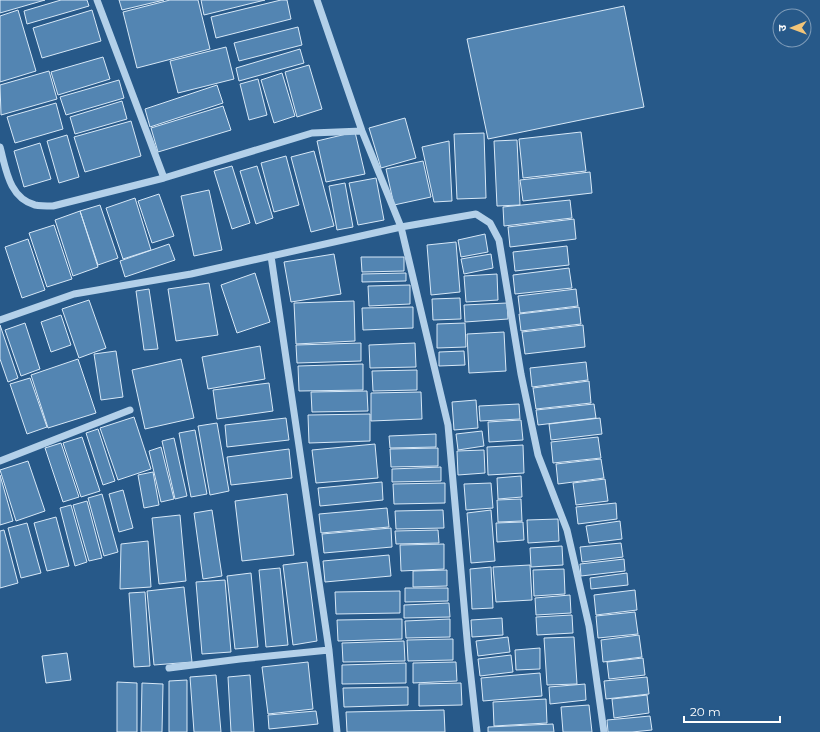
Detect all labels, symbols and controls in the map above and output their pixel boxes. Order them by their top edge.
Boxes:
north arrow [772,8,812,48]
text: उ [775,24,789,32]
scale bar [684,698,780,724]
text: 20 m [690,704,721,719]

